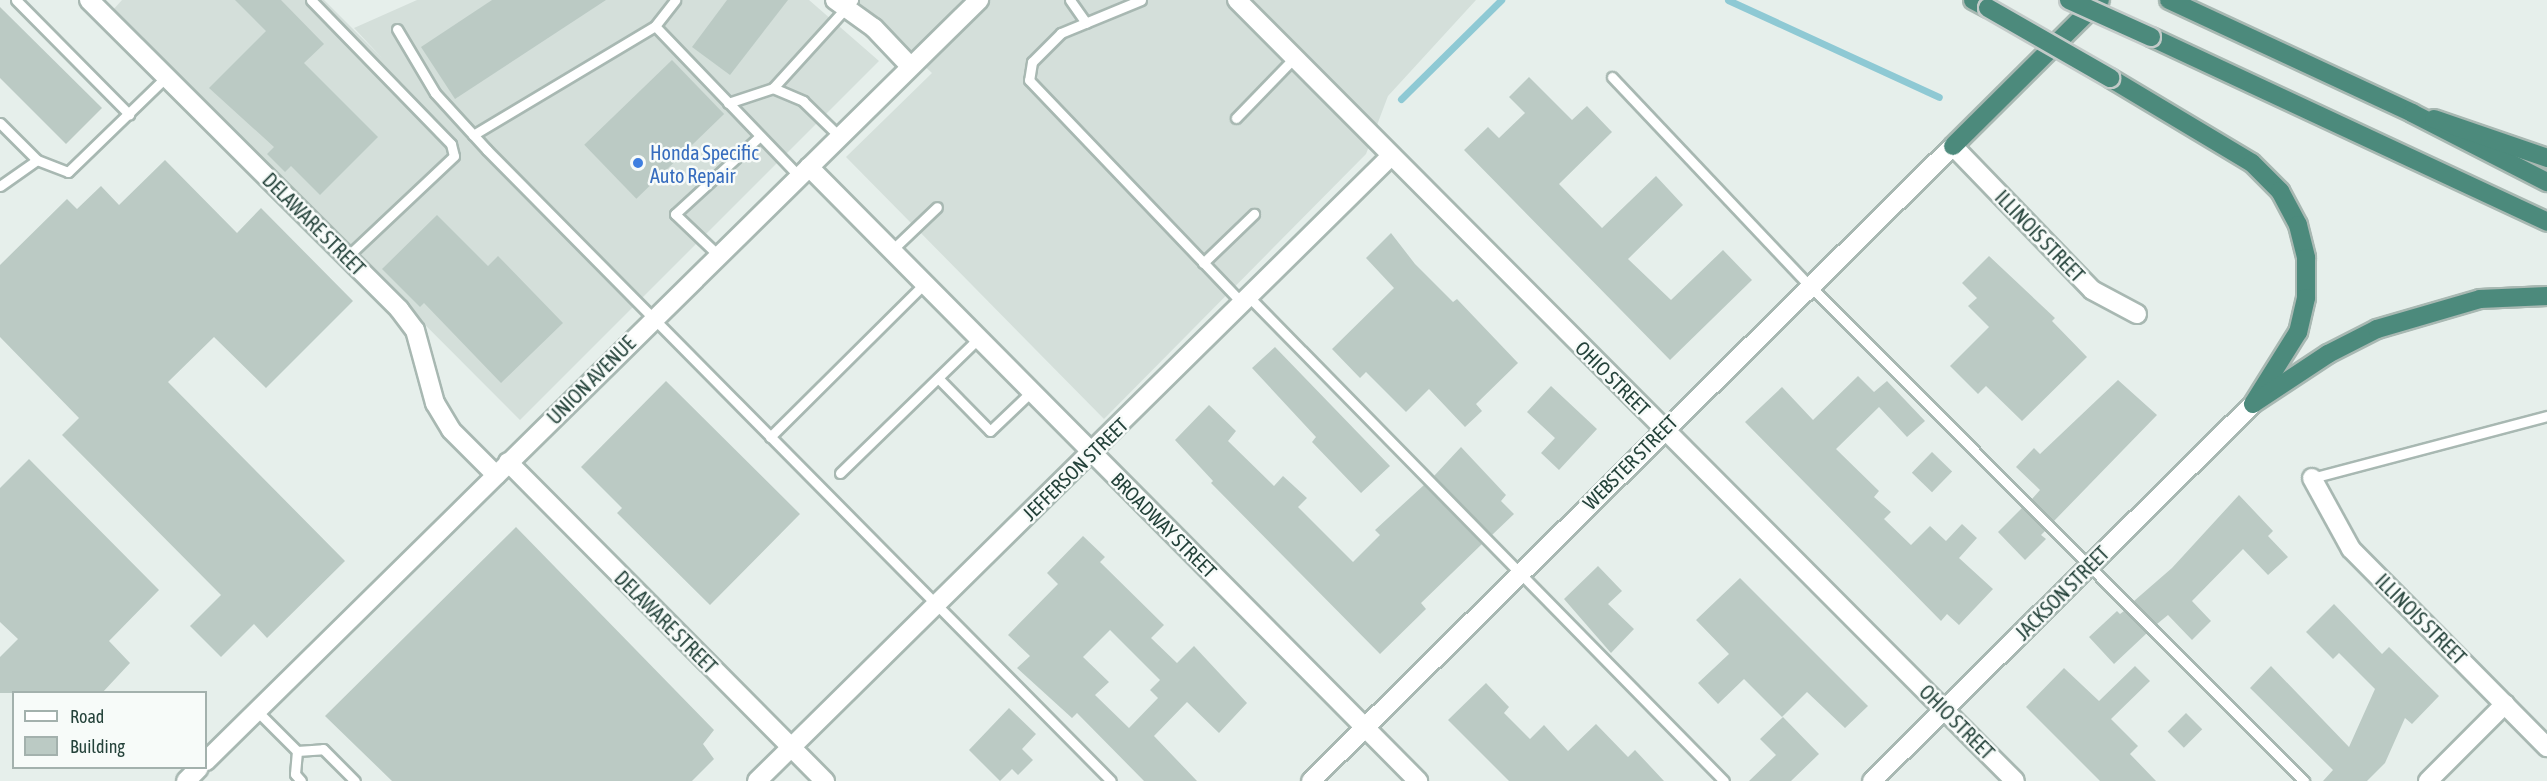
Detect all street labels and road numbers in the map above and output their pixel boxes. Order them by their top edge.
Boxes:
street label: DELAWARE STREET [258,168,370,280]
street label: ILLINOIS STREET [1990,185,2090,287]
street label: UNION AVENUE [542,331,640,429]
street label: OHIO STREET [1571,336,1655,420]
street label: WEBSTER STREET [1578,410,1682,514]
street label: JEFFERSON STREET [1017,413,1133,525]
street label: BROADWAY STREET [1106,467,1222,583]
street label: JACKSON STREET [2010,541,2114,645]
street label: DELAWARE STREET [610,566,722,678]
street label: ILLINOIS STREET [2371,569,2471,669]
street label: OHIO STREET [1915,680,1999,764]

